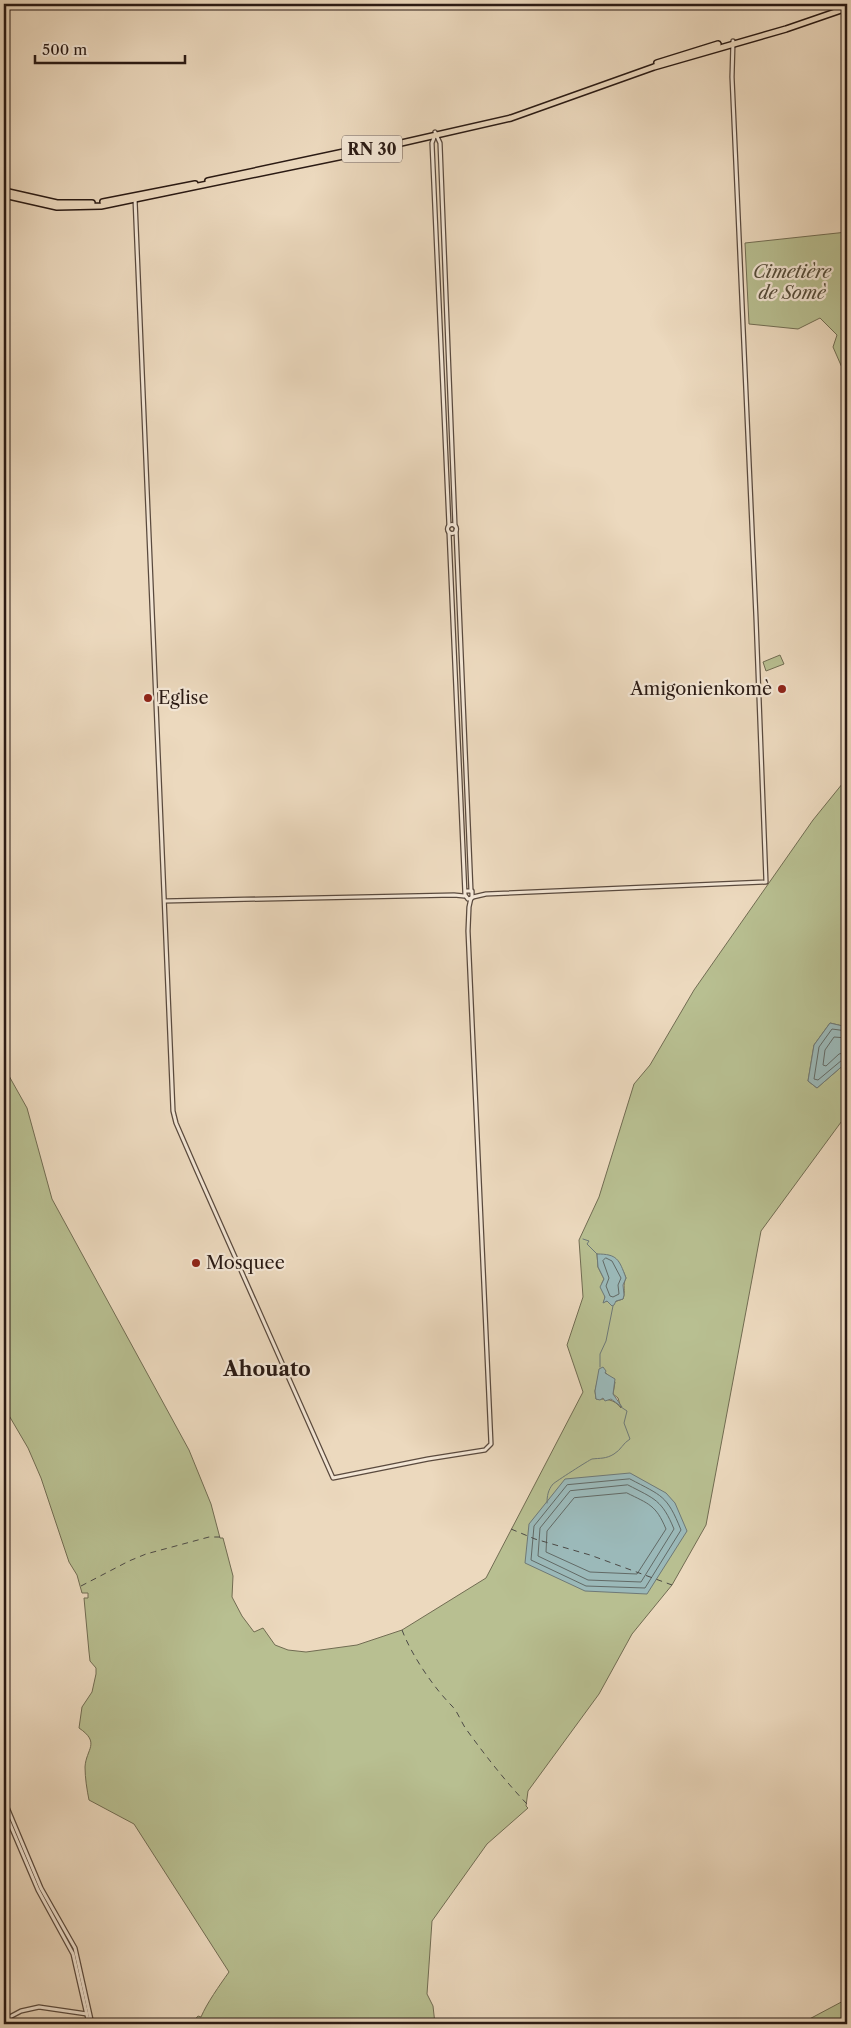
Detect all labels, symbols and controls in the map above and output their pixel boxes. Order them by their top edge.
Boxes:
scale bar [35,32,185,64]
text: 500 m [42,40,87,59]
road number: RN 30 [342,136,402,162]
park label: Cimetière de Somè [753,261,832,304]
place label: Amigonienkomè [629,678,772,700]
marker: Amigonienkomè [776,683,788,695]
place label: Eglise [158,687,209,709]
marker: Eglise [142,692,154,704]
place label: Mosquee [206,1252,285,1274]
marker: Mosquee [190,1257,202,1269]
district label: Ahouato [222,1357,311,1381]

